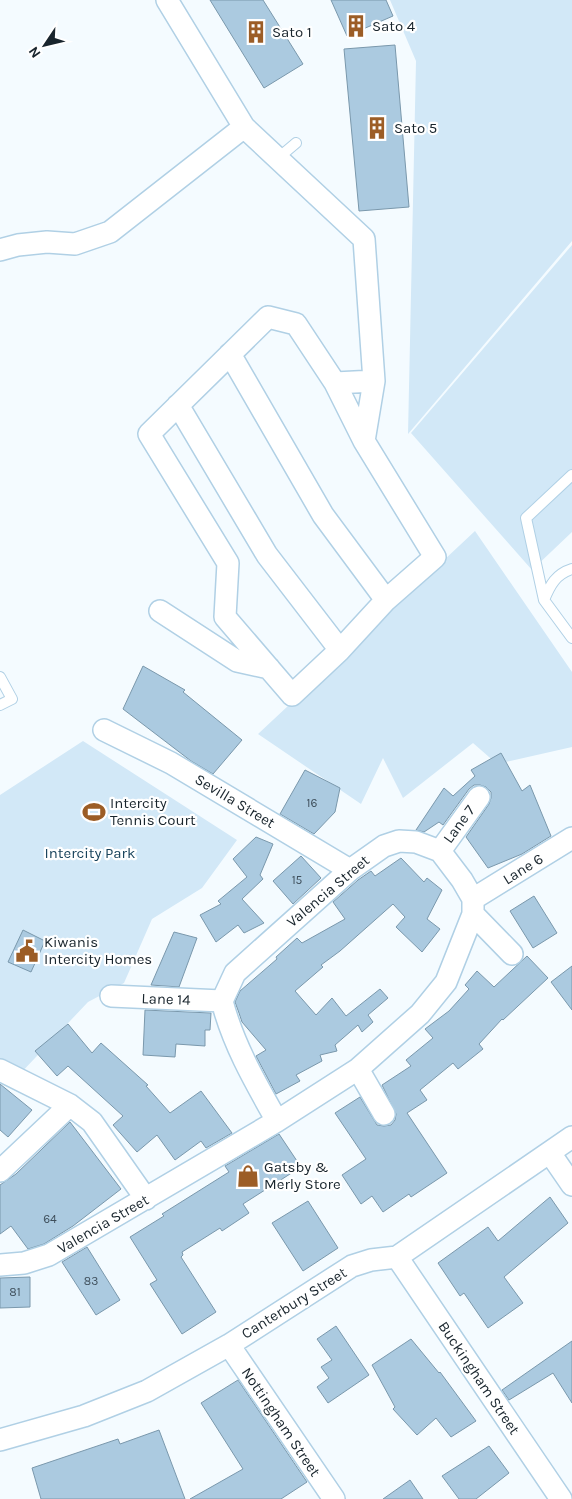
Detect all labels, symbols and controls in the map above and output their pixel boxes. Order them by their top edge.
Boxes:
building icon: Sato 4 [343,13,369,39]
place label: Sato 4 [372,17,416,35]
building icon: Sato 1 [243,19,269,45]
north arrow [20,20,70,70]
place label: Sato 1 [272,23,312,41]
text: N [25,43,45,61]
building icon: Sato 5 [364,115,390,141]
place label: Sato 5 [394,119,437,137]
street label: Sevilla Street [192,770,279,832]
place label: Intercity Tennis Court [110,794,196,829]
house number: 16 [307,796,318,810]
sports icon: Intercity Tennis Court [81,799,107,825]
street label: Lane 7 [439,801,479,847]
park label: Intercity Park [45,844,135,862]
street label: Lane 6 [499,850,547,888]
street label: Valencia Street [283,851,373,931]
house number: 15 [292,873,303,887]
place label: Kiwanis Intercity Homes [44,933,152,968]
public building icon: Kiwanis Intercity Homes [14,938,40,964]
street label: Lane 14 [141,989,191,1009]
place label: Gatsby & Merly Store [264,1158,341,1193]
shop icon: Gatsby & Merly Store [235,1163,261,1189]
street label: Valencia Street [54,1190,152,1257]
house number: 64 [43,1212,57,1226]
street label: Canterbury Street [238,1263,350,1343]
house number: 83 [84,1274,98,1288]
house number: 81 [9,1285,21,1299]
street label: Buckingham Street [434,1318,524,1438]
street label: Nottingham Street [238,1364,324,1480]

